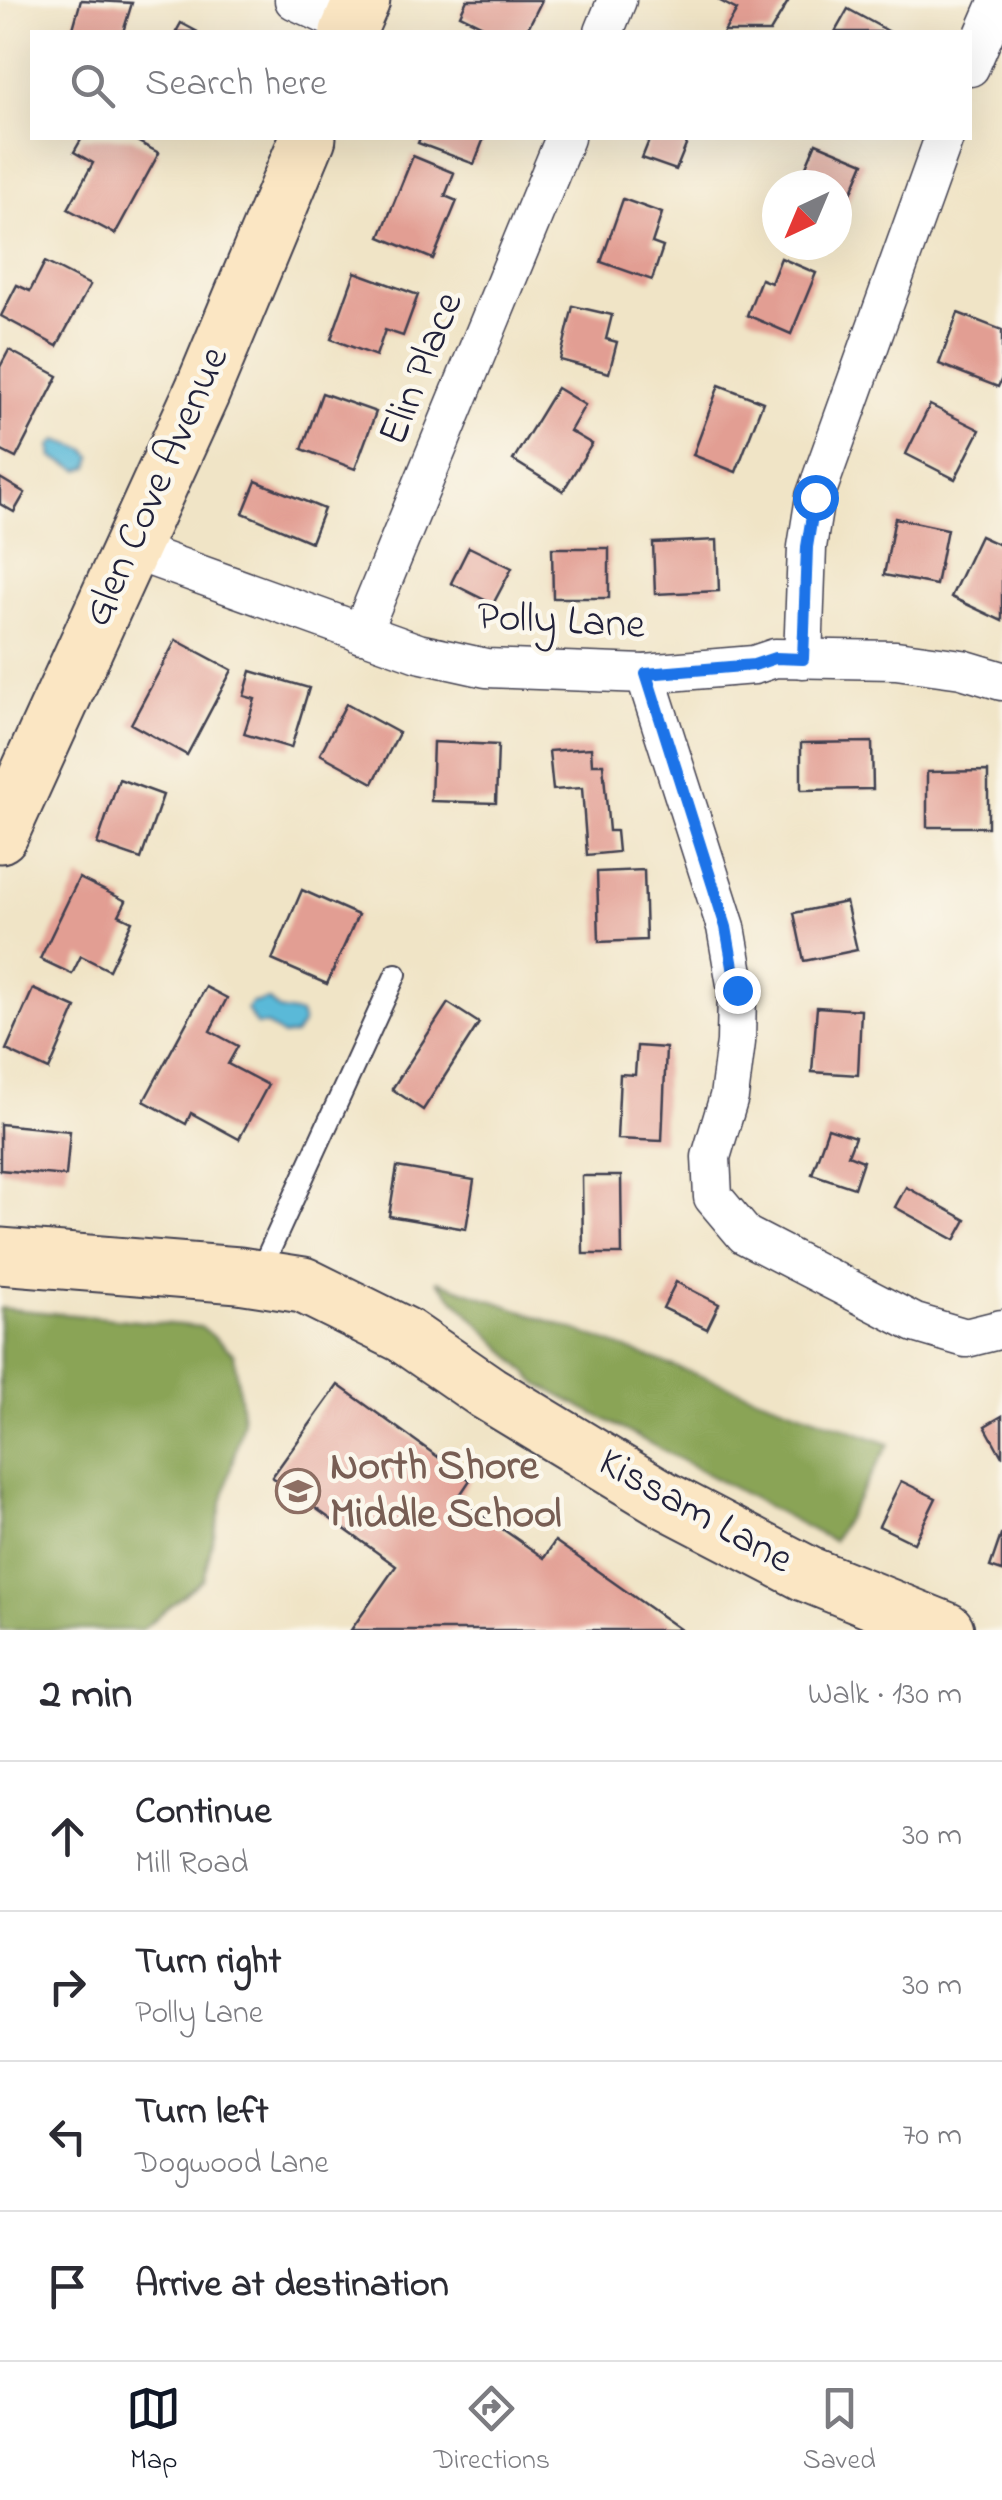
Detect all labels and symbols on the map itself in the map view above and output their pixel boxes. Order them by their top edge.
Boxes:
north arrow [762,170,852,260]
street label: Elin Place [364,283,480,455]
street label: Glen Cove Avenue [68,337,246,637]
route start [793,475,839,521]
street label: Polly Lane [475,587,647,657]
route end [715,968,761,1014]
street label: Kissam Lane [587,1433,804,1591]
place label: North Shore Middle School [330,1437,562,1546]
school or university icon: North Shore Middle School [275,1468,321,1514]

